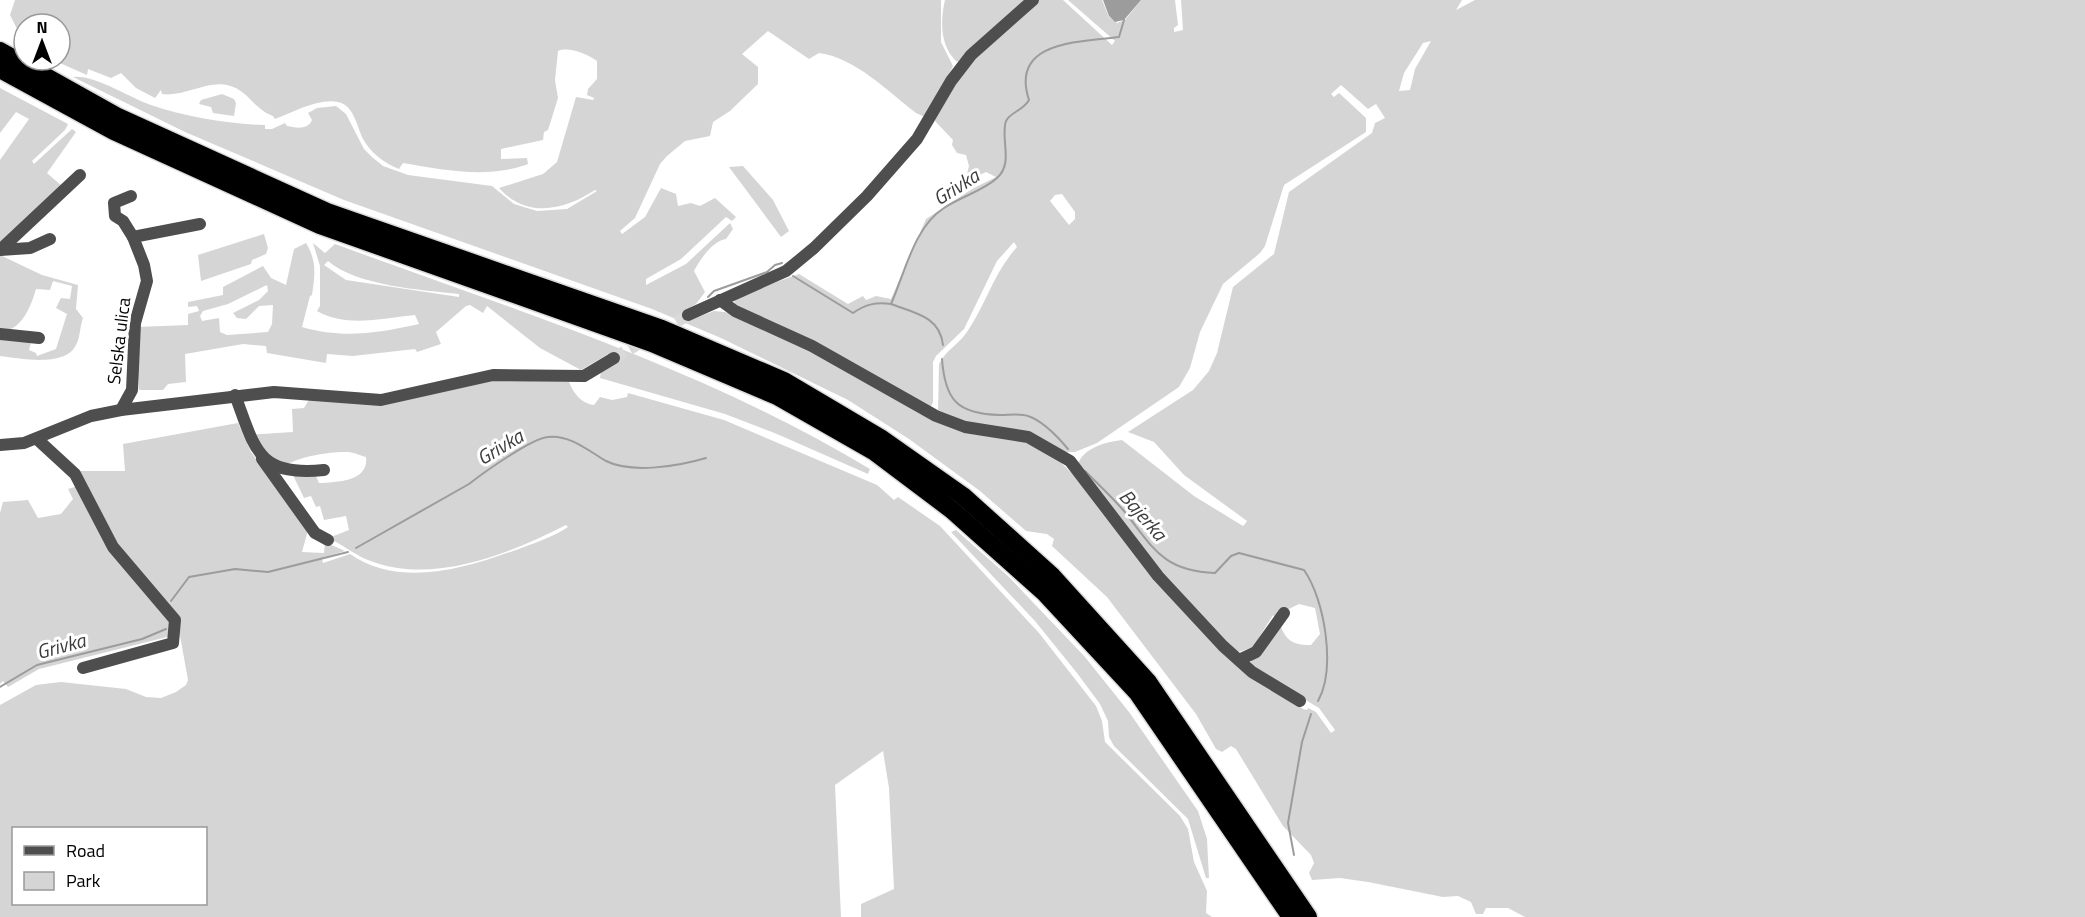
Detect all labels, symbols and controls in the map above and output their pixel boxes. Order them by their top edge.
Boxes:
north arrow [12,12,72,72]
text: N [36,15,48,39]
water label: Grivka [926,160,986,213]
street label: Selska ulica [100,296,137,386]
water label: Grivka [471,420,530,473]
water label: Bajerka [1112,482,1175,548]
water label: Grivka [33,624,90,667]
legend [12,827,207,905]
text: Road [66,837,105,864]
text: Park [66,867,101,894]

